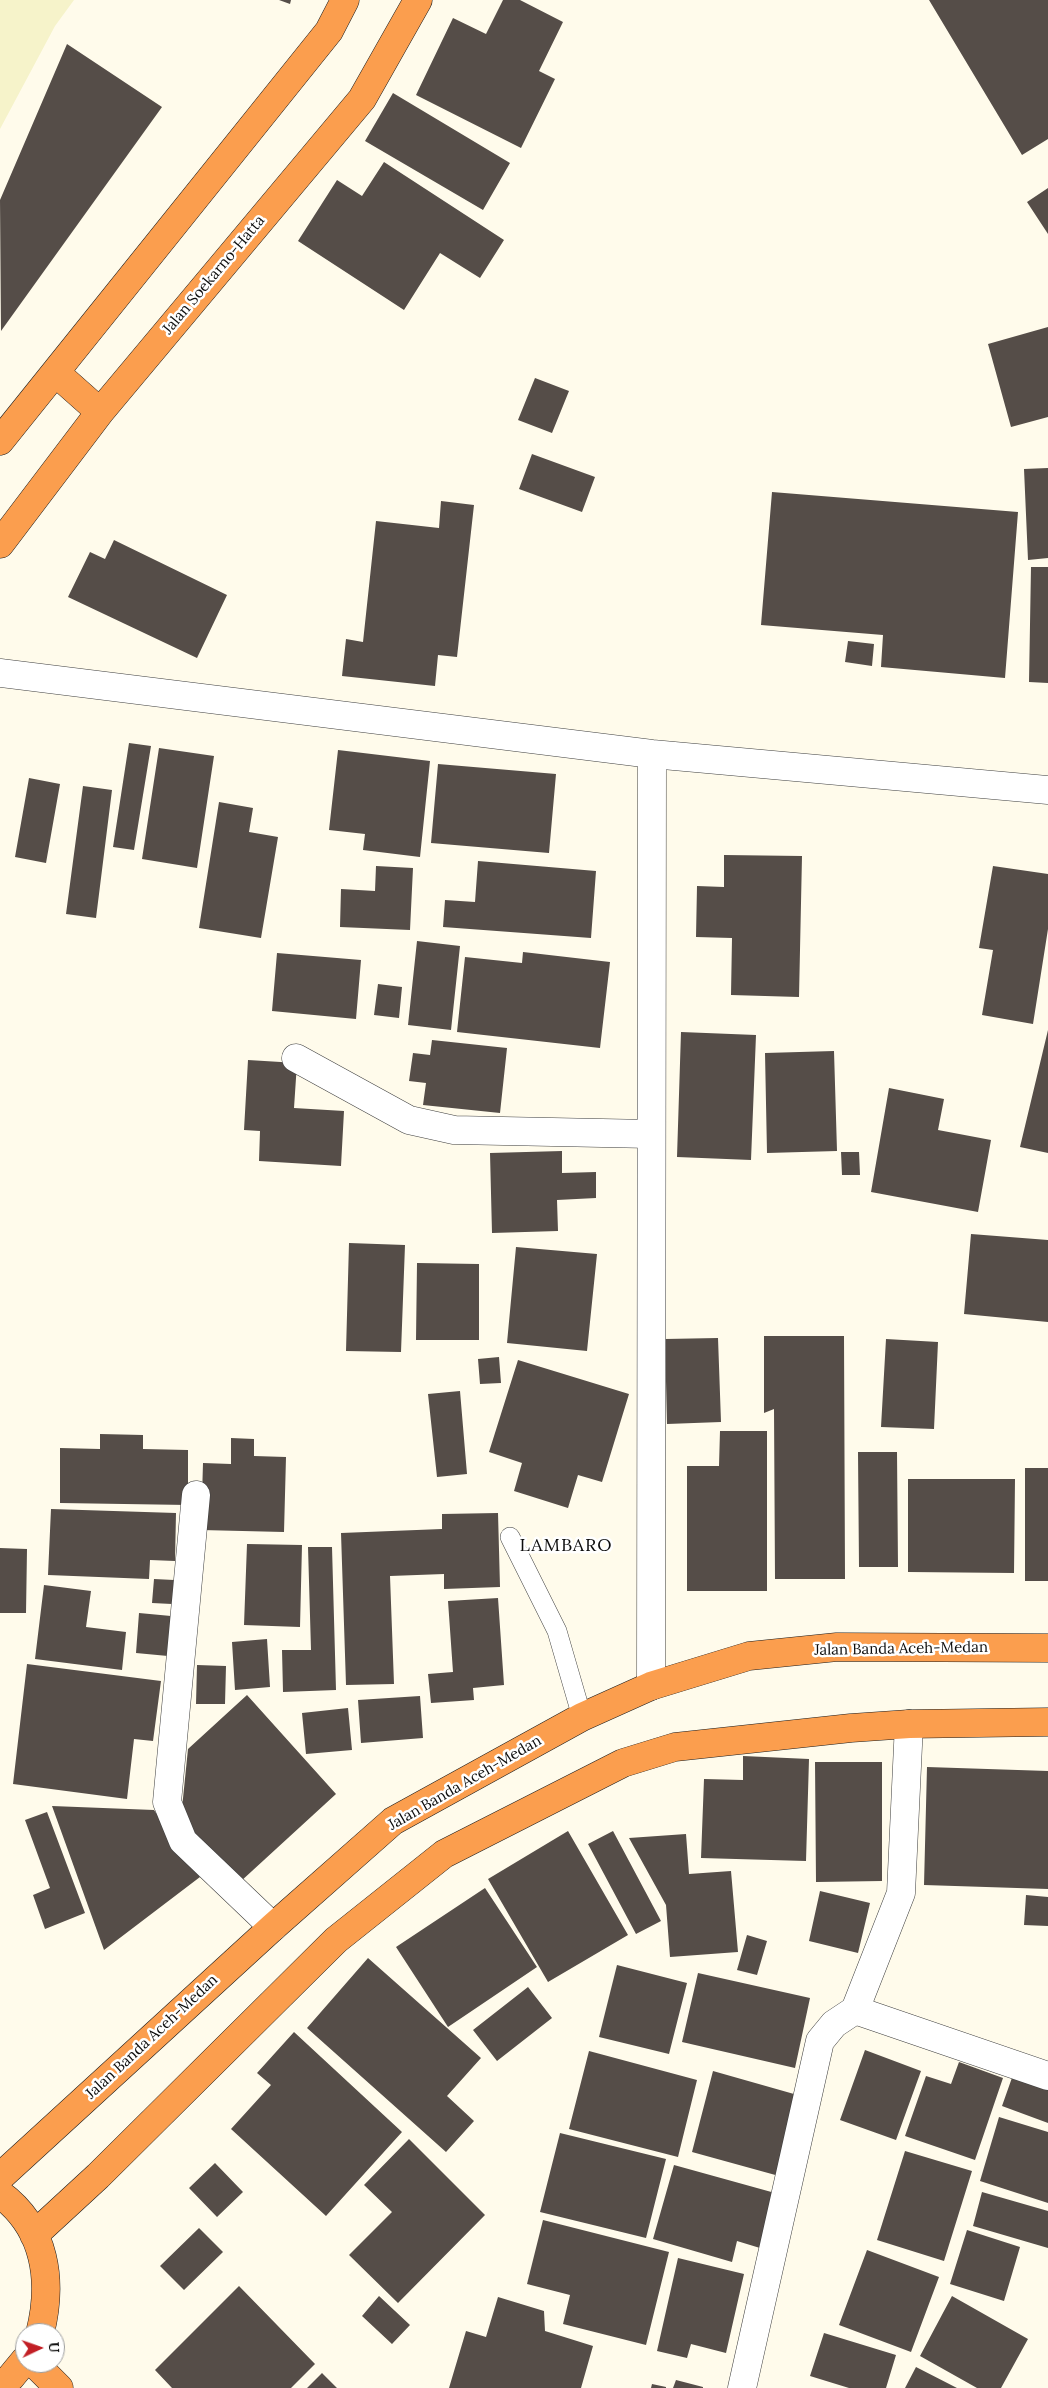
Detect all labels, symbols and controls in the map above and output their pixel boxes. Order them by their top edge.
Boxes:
street label: Jalan Soekarno-Hatta [159,212,269,338]
district label: LAMBARO [519,1535,613,1557]
street label: Jalan Banda Aceh-Medan [814,1638,988,1660]
street label: Jalan Banda Aceh-Medan [385,1732,545,1834]
street label: Jalan Banda Aceh-Medan [82,1971,222,2103]
north arrow [15,2323,65,2373]
text: U [45,2341,63,2353]

